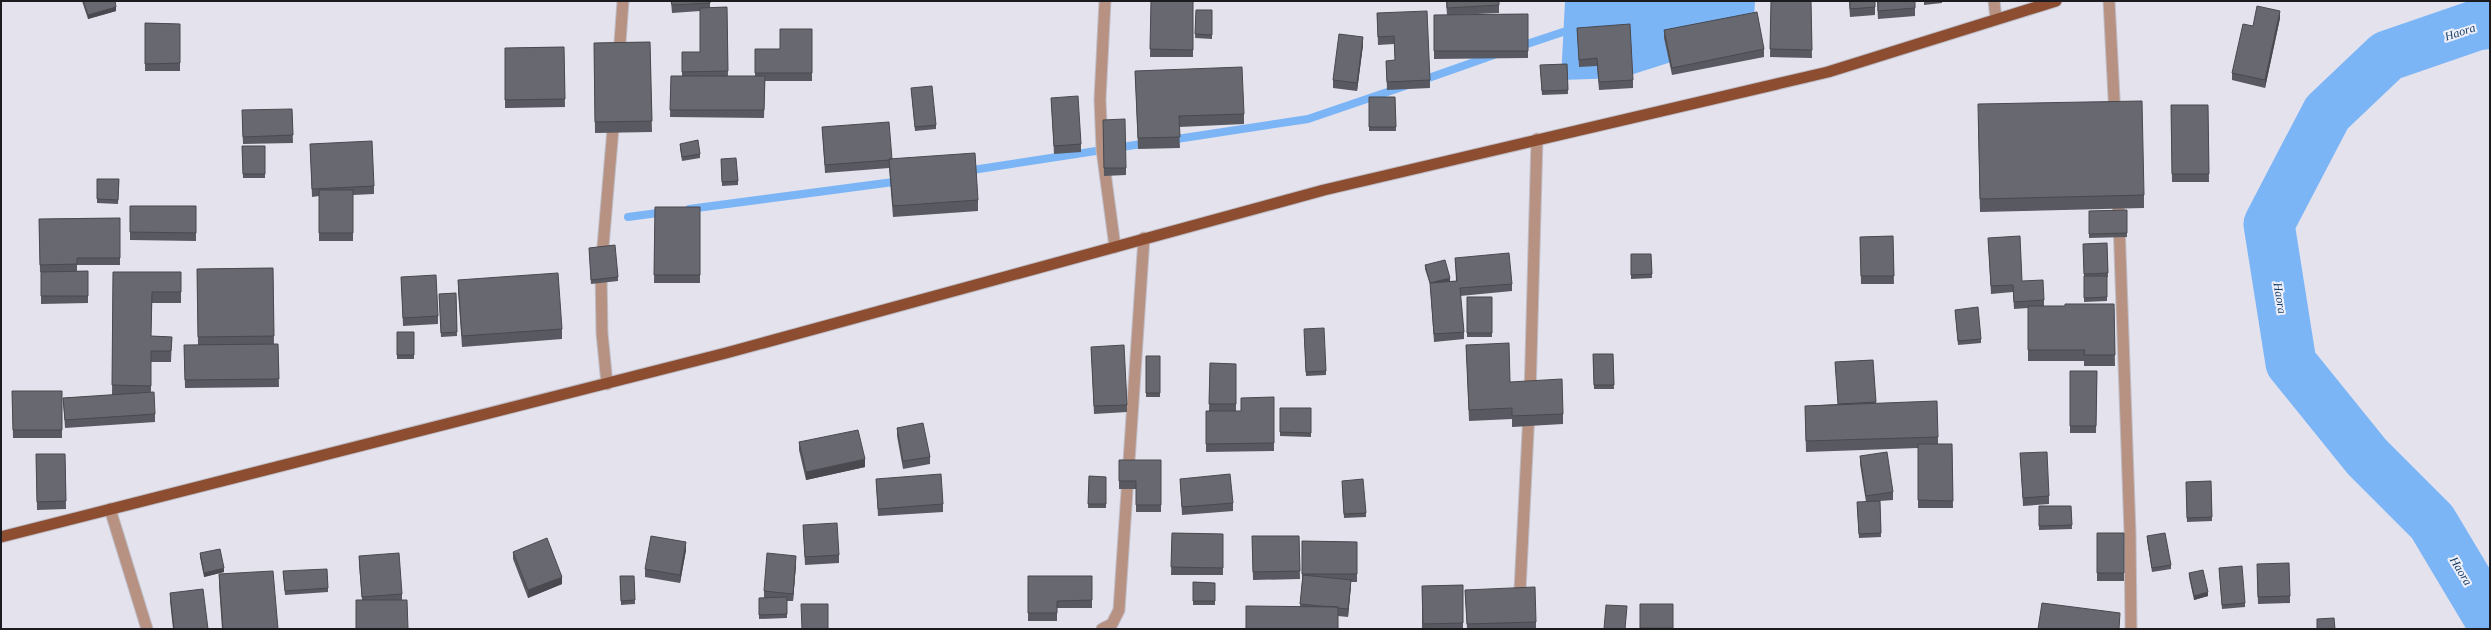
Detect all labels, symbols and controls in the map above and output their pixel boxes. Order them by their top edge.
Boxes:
water label: Haora [2442,20,2477,44]
water label: Haora [2270,280,2289,315]
water label: Haora [2446,553,2475,588]

